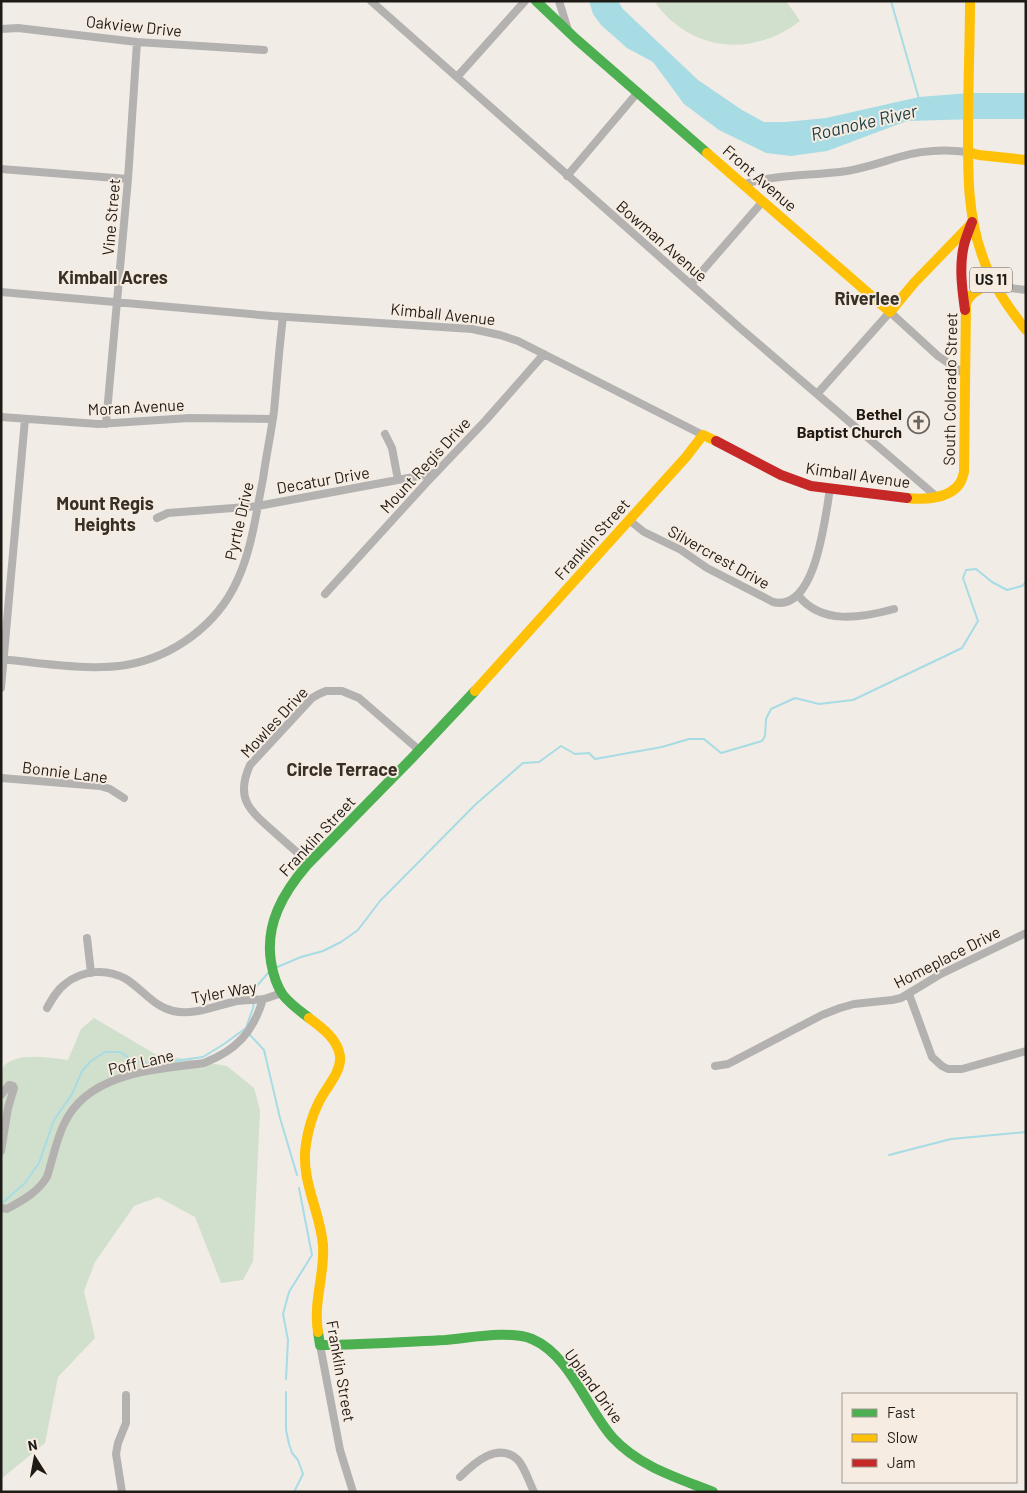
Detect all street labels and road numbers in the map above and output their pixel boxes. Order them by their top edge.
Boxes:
street label: Oakview Drive [85,11,183,40]
street label: Front Avenue [719,140,801,215]
street label: Vine Street [98,178,123,256]
street label: Bowman Avenue [613,196,712,285]
road number: US 11 [970,268,1012,292]
street label: Kimball Avenue [390,299,496,328]
street label: South Colorado Street [939,312,960,466]
street label: Moran Avenue [87,394,185,419]
street label: Mount Regis Drive [375,413,474,516]
street label: Kimball Avenue [805,458,912,491]
street label: Decatur Drive [275,462,371,497]
street label: Pyrtle Drive [220,480,257,562]
street label: Franklin Street [550,494,633,583]
street label: Silvercrest Drive [665,521,773,592]
street label: Mowles Drive [236,682,311,761]
street label: Bonnie Lane [21,757,109,786]
street label: Franklin Street [275,792,359,880]
street label: Homeplace Drive [890,921,1003,992]
street label: Tyler Way [190,976,259,1007]
street label: Poff Lane [106,1045,176,1078]
street label: Franklin Street [323,1319,360,1423]
street label: Upland Drive [561,1345,628,1427]

